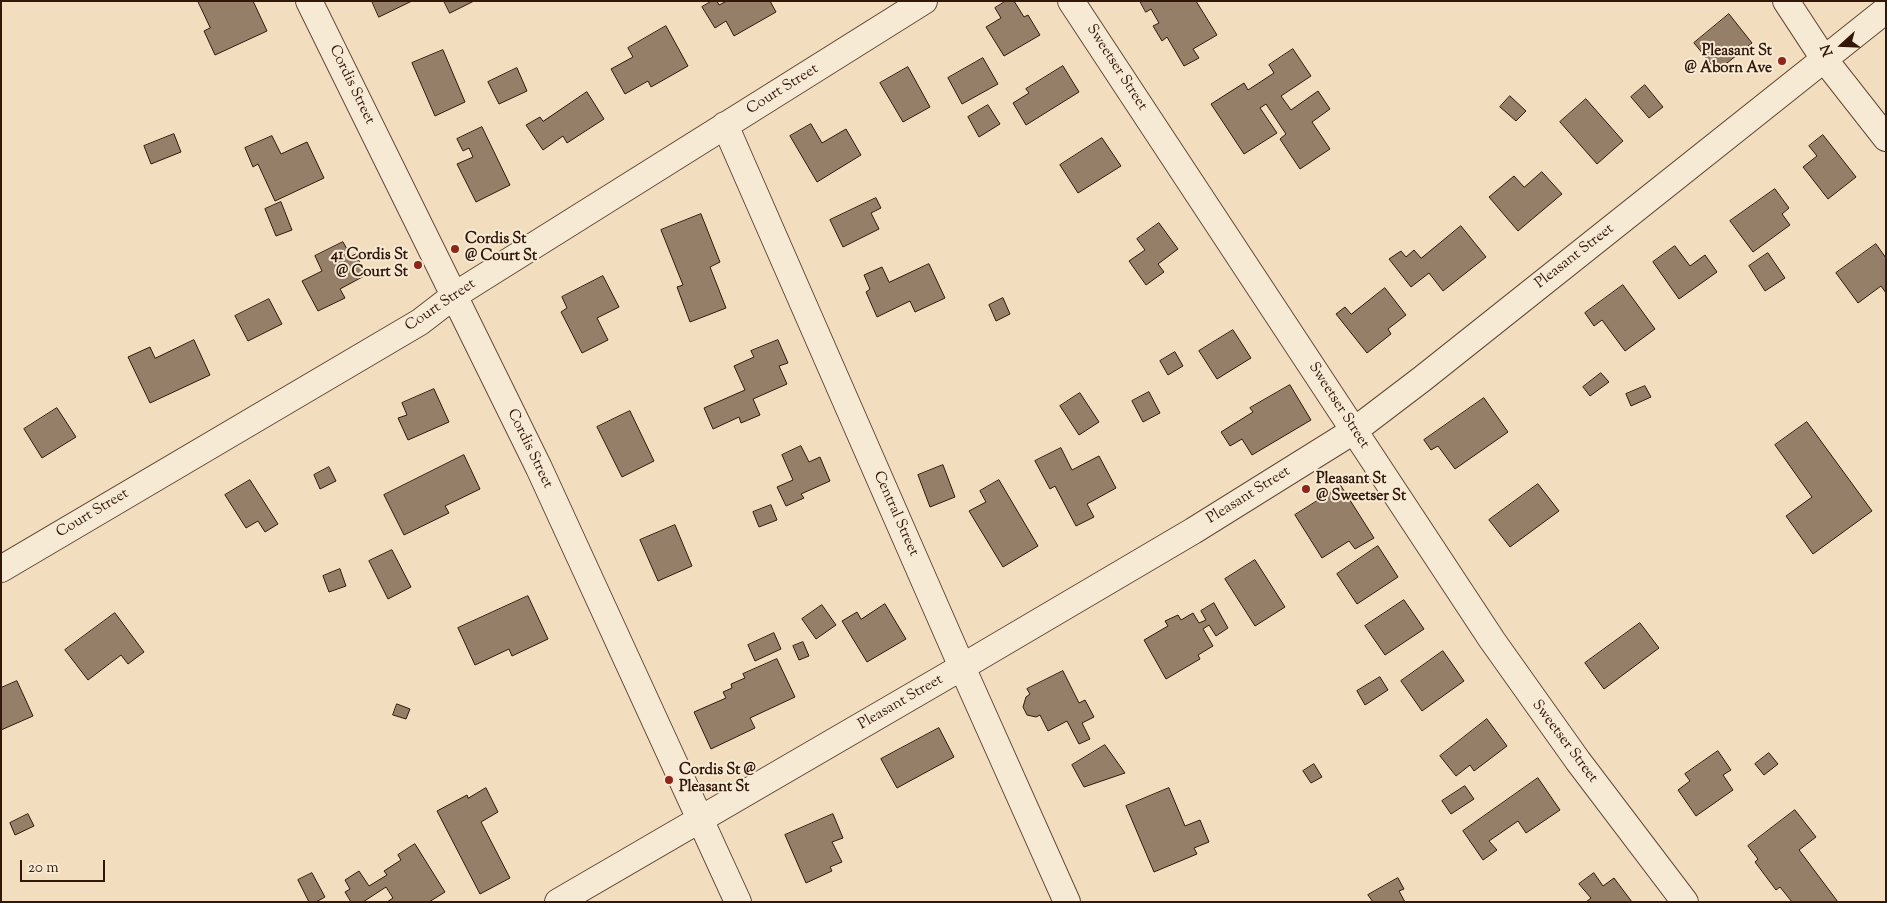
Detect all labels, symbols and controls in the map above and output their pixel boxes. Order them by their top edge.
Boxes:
north arrow [1817,20,1867,70]
street label: Sweetser Street [1081,22,1151,114]
text: N [1817,41,1839,59]
street label: Cordis Street [324,42,378,128]
place label: Pleasant St @ Aborn Ave [1685,43,1772,78]
marker: Pleasant St @ Aborn Ave [1776,55,1788,67]
street label: Court Street [744,61,822,119]
street label: Pleasant Street [1532,221,1618,293]
place label: Cordis St @ Court St [465,231,537,266]
marker: Cordis St @ Court St [449,243,461,255]
place label: 41 Cordis St @ Court St [331,247,408,282]
marker: 41 Cordis St @ Court St [412,259,424,271]
street label: Court Street [402,276,480,336]
street label: Sweetser Street [1303,360,1373,452]
street label: Cordis Street [502,406,556,492]
street label: Pleasant Street [1204,463,1294,529]
street label: Central Street [868,469,922,559]
place label: Pleasant St @ Sweetser St [1316,471,1406,506]
marker: Pleasant St @ Sweetser St [1300,483,1312,495]
street label: Court Street [54,485,132,543]
street label: Pleasant Street [855,671,947,735]
street label: Sweetser Street [1527,697,1601,787]
place label: Cordis St @ Pleasant St [679,762,756,797]
marker: Cordis St @ Pleasant St [663,774,675,786]
scale bar [22,850,108,882]
text: 20 m [28,858,59,879]

